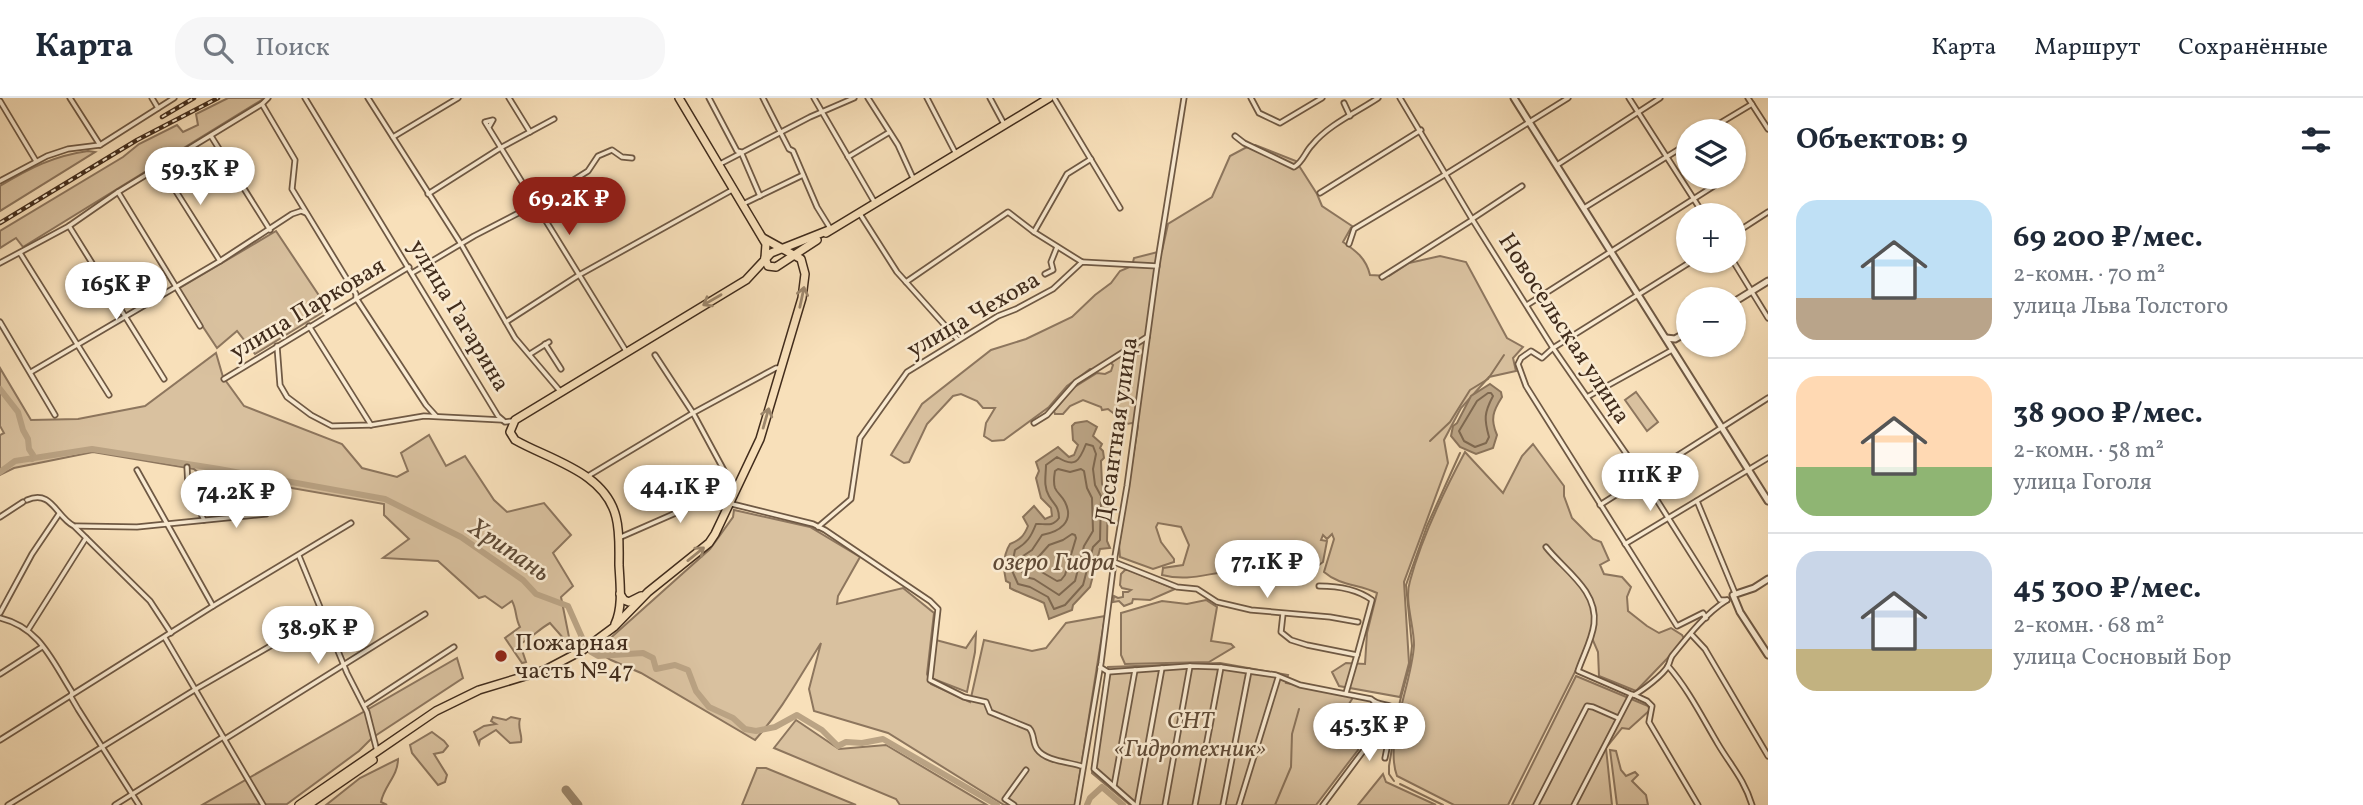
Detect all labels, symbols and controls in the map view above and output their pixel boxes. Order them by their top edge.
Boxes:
search box [175,17,665,80]
text: Карта [35,25,133,71]
icon: search [199,29,237,67]
text: Поиск [255,30,330,66]
text: Карта [1931,31,1996,65]
text: Маршрут [2034,31,2140,65]
text: Сохранённые [2178,31,2328,65]
map controls [1676,119,1746,357]
button: layers [1676,119,1746,189]
text: Объектов: 9 [1796,119,1968,161]
icon: filters [2297,121,2335,159]
pin: 59.3K ₽ [135,148,265,207]
text: 59.3K ₽ [161,154,239,186]
pin: 69.2K ₽ [504,178,634,237]
text: 69.2K ₽ [529,184,609,216]
button: + [1676,203,1746,273]
text: 69 200 ₽/мес. [2013,217,2203,259]
street label: Новосельская улица [1489,227,1638,431]
icon: home [1852,228,1936,312]
street label: улица Гагарина [399,233,517,399]
street label: улица Парковая [224,250,392,370]
text: 2-комн. · 70 m² [2013,259,2165,291]
pin: 165K ₽ [59,262,173,322]
street label: улица Чехова [901,264,1047,368]
text: 165K ₽ [81,269,151,301]
one-way arrow [796,286,809,309]
button: − [1676,287,1746,357]
text: улица Льва Толстого [2013,291,2228,323]
one-way arrow [703,294,723,308]
street label: Десантная улица [1088,335,1148,526]
text: 38 900 ₽/мес. [2013,393,2203,435]
icon: home [1852,404,1936,488]
one-way arrow [760,408,773,430]
text: 2-комн. · 58 m² [2013,435,2164,467]
pin: 111K ₽ [1593,454,1707,513]
text: 111K ₽ [1618,460,1682,492]
pin: 44.1K ₽ [615,466,745,525]
text: улица Гоголя [2013,467,2152,499]
pin: 74.2K ₽ [171,470,301,530]
text: 44.1K ₽ [640,472,720,504]
text: 74.2K ₽ [197,477,275,509]
water label: Хрипань [460,510,557,591]
pin: 77.1K ₽ [1202,540,1332,600]
water label: озеро Гидра [993,545,1115,581]
one-way arrow [686,546,704,561]
text: 77.1K ₽ [1231,547,1303,579]
text: 45 300 ₽/мес. [2013,568,2202,610]
icon: home [1852,579,1936,663]
pin: 38.9K ₽ [253,606,383,666]
text: 2-комн. · 68 m² [2013,610,2164,642]
text: 38.9K ₽ [278,613,358,645]
place label: Пожарная часть №47 [515,627,634,689]
text: улица Сосновый Бор [2013,642,2232,674]
marker: Пожарная часть №47 [493,648,509,664]
pin: 45.3K ₽ [1304,704,1434,763]
park label: СНТ «Гидротехник» [1114,705,1266,767]
text: 45.3K ₽ [1329,710,1409,742]

